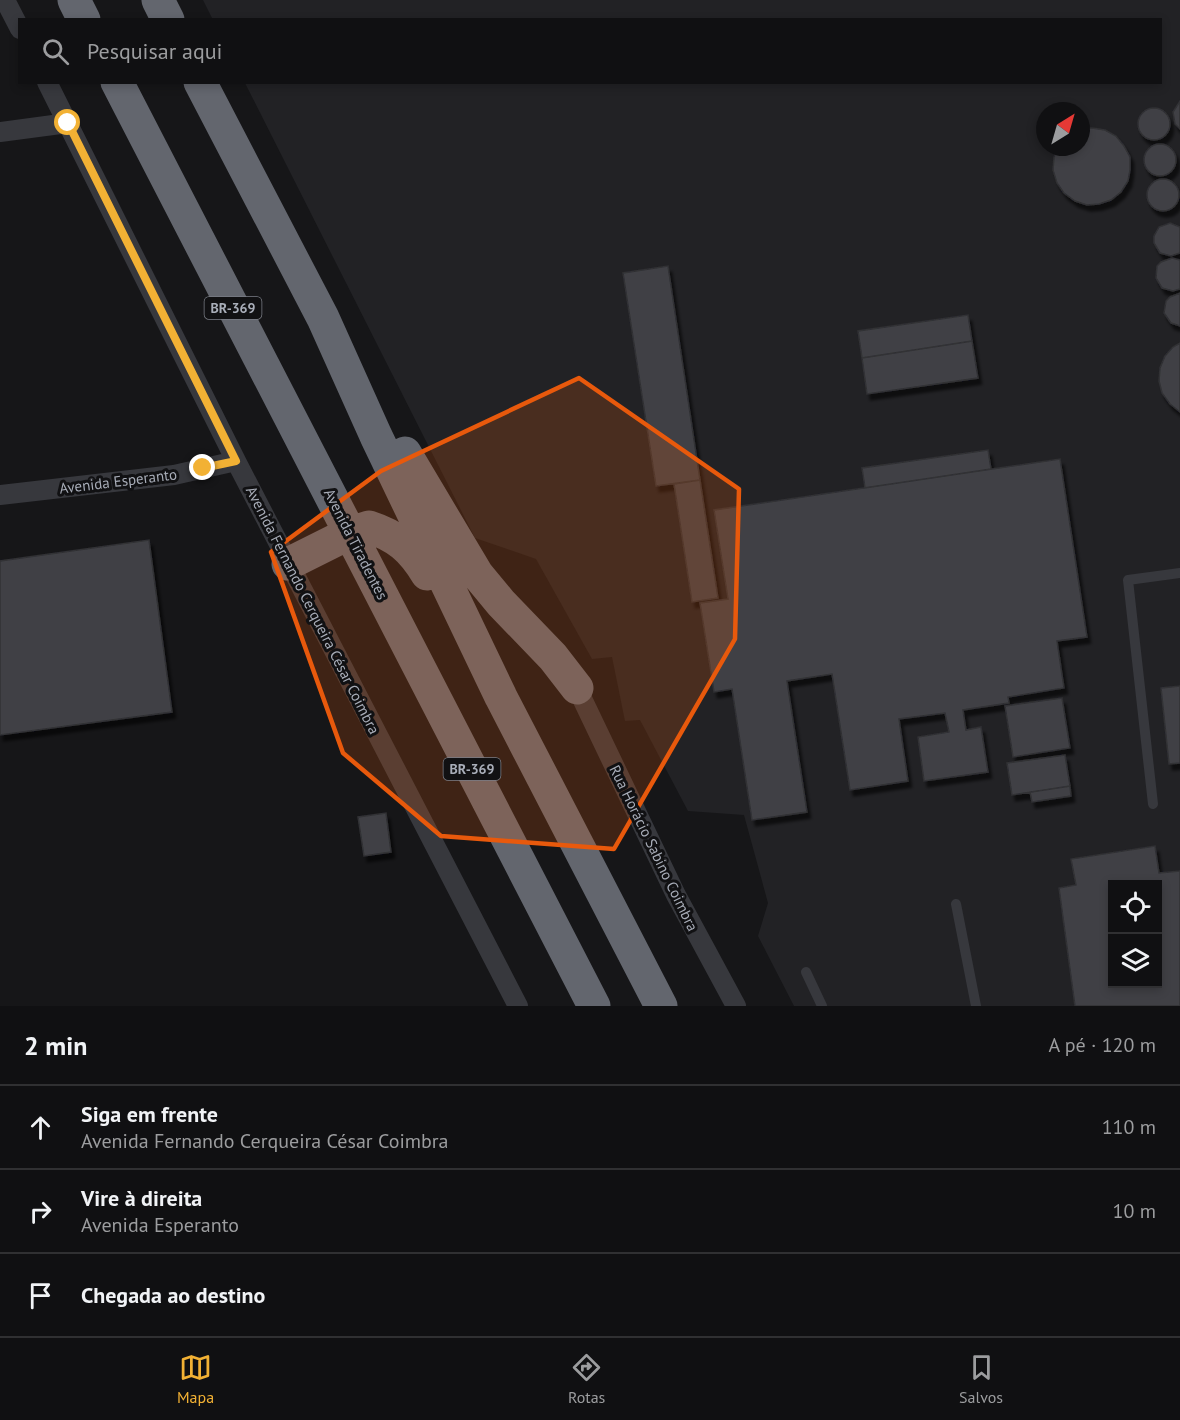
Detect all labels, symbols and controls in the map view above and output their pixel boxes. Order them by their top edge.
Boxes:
search box [18,18,1162,84]
icon: search [39,35,72,68]
text: Pesquisar aqui [87,37,223,65]
north arrow [1036,102,1090,156]
route start [54,109,80,135]
road number: BR-369 [204,297,262,319]
route end [189,454,215,480]
street label: Avenida Esperanto [58,464,178,498]
street label: Avenida Fernando Cerqueira César Coimbra [242,483,384,737]
street label: Avenida Tiradentes [320,485,392,603]
road number: BR-369 [444,758,500,780]
street label: Rua Horácio Sabino Coimbra [605,762,703,934]
map controls [1108,880,1162,988]
button: locate [1108,880,1162,934]
button: layers [1108,934,1162,988]
text: 2 min [24,1029,87,1062]
text: A pé · 120 m [1049,1032,1156,1058]
text: Siga em frente [81,1100,218,1128]
icon: ahead [24,1111,57,1144]
text: 110 m [1102,1114,1156,1140]
text: Avenida Fernando Cerqueira César Coimbra [81,1128,449,1154]
text: Vire à direita [81,1184,202,1212]
icon: right [24,1195,57,1228]
text: 10 m [1113,1198,1156,1224]
text: Avenida Esperanto [81,1212,239,1238]
icon: arrive [24,1279,57,1312]
text: Chegada ao destino [81,1281,265,1309]
tab: Mapa [177,1351,214,1407]
tab: Rotas [568,1351,605,1407]
tab: Salvos [959,1351,1003,1407]

